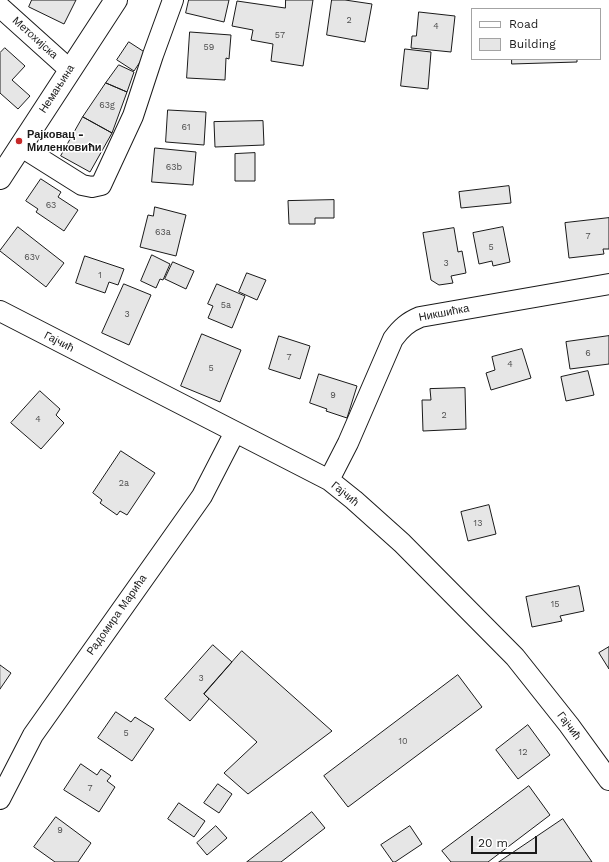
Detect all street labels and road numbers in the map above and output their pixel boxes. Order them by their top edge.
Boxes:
street label: Метохијска [10,14,60,62]
street label: Немањина [36,62,78,116]
street label: Никшићка [418,302,470,324]
street label: Гајчић [42,329,76,355]
street label: Гајчић [328,479,362,509]
street label: Радомира Марића [84,572,150,658]
street label: Гајчић [554,709,584,743]

